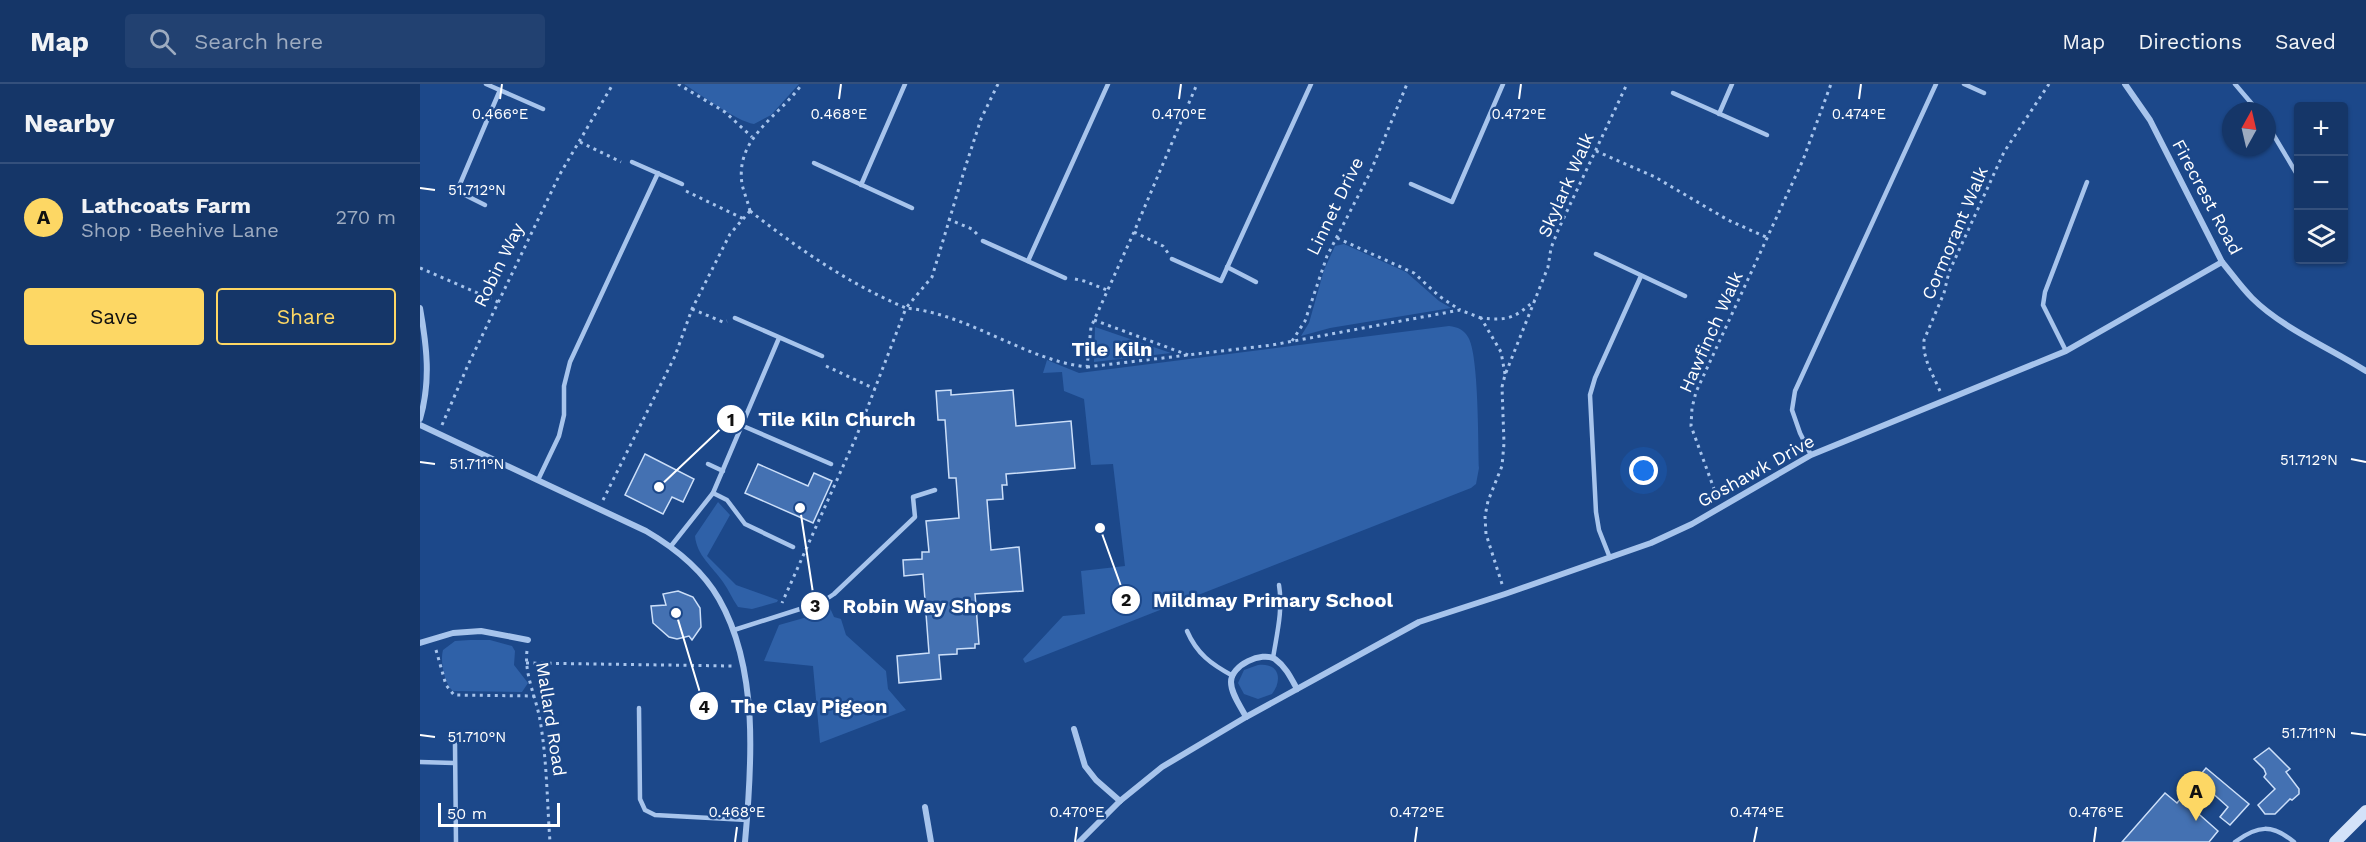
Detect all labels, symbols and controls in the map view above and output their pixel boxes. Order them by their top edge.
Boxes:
search box [125,14,545,68]
text: Map [30,25,89,58]
icon: search [146,25,179,58]
text: Search here [194,29,323,54]
text: Map [2062,29,2105,54]
text: Directions [2138,29,2242,54]
text: Saved [2275,29,2336,54]
north arrow [2222,102,2276,156]
map controls [2294,102,2348,264]
button: + [2294,102,2348,156]
text: 0.466°E [472,105,528,123]
text: 0.468°E [811,105,867,123]
text: 0.470°E [1151,105,1207,123]
text: 0.472°E [1492,105,1546,123]
text: 0.474°E [1832,105,1886,123]
text: Nearby [24,108,115,138]
street label: Skylark Walk [1533,129,1598,240]
street label: Firecrest Road [2168,135,2247,258]
street label: Linnet Drive [1302,153,1367,258]
button: − [2294,156,2348,210]
street label: Cormorant Walk [1917,163,1992,302]
text: 51.712°N [448,181,506,199]
text: Lathcoats Farm [81,193,251,218]
text: A [37,205,50,229]
text: 270 m [336,205,396,229]
button: layers [2294,210,2348,264]
text: Shop · Beehive Lane [81,218,279,242]
street label: Robin Way [469,219,528,310]
street label: Hawfinch Walk [1674,268,1747,396]
button: Save [24,288,204,345]
button: Share [216,288,396,345]
district label: Tile Kiln [1071,337,1153,361]
callout: Tile Kiln Church [716,400,927,438]
text: Tile Kiln Church [758,407,916,431]
text: 1 [727,409,735,430]
street label: Goshawk Drive [1694,430,1818,511]
text: 51.712°N [2280,451,2338,469]
text: 51.711°N [449,455,505,473]
your location [1629,456,1658,485]
callout: Mildmay Primary School [1111,581,1405,619]
callout: Robin Way Shops [800,587,1024,625]
text: Mildmay Primary School [1153,588,1393,612]
text: 2 [1121,589,1131,610]
text: Robin Way Shops [843,594,1012,618]
text: 3 [810,595,820,616]
street label: Mallard Road [532,660,571,777]
callout: The Clay Pigeon [689,687,900,725]
text: The Clay Pigeon [731,694,887,718]
text: 4 [698,696,710,717]
text: 51.711°N [2281,724,2337,742]
text: 51.710°N [448,728,506,746]
pin: A [2176,772,2216,821]
scale bar [438,800,560,828]
text: 0.468°E [709,803,765,821]
text: 0.470°E [1049,803,1105,821]
text: 0.472°E [1390,803,1444,821]
text: 0.474°E [1730,803,1784,821]
text: 0.476°E [2069,803,2123,821]
text: 50 m [447,804,487,823]

